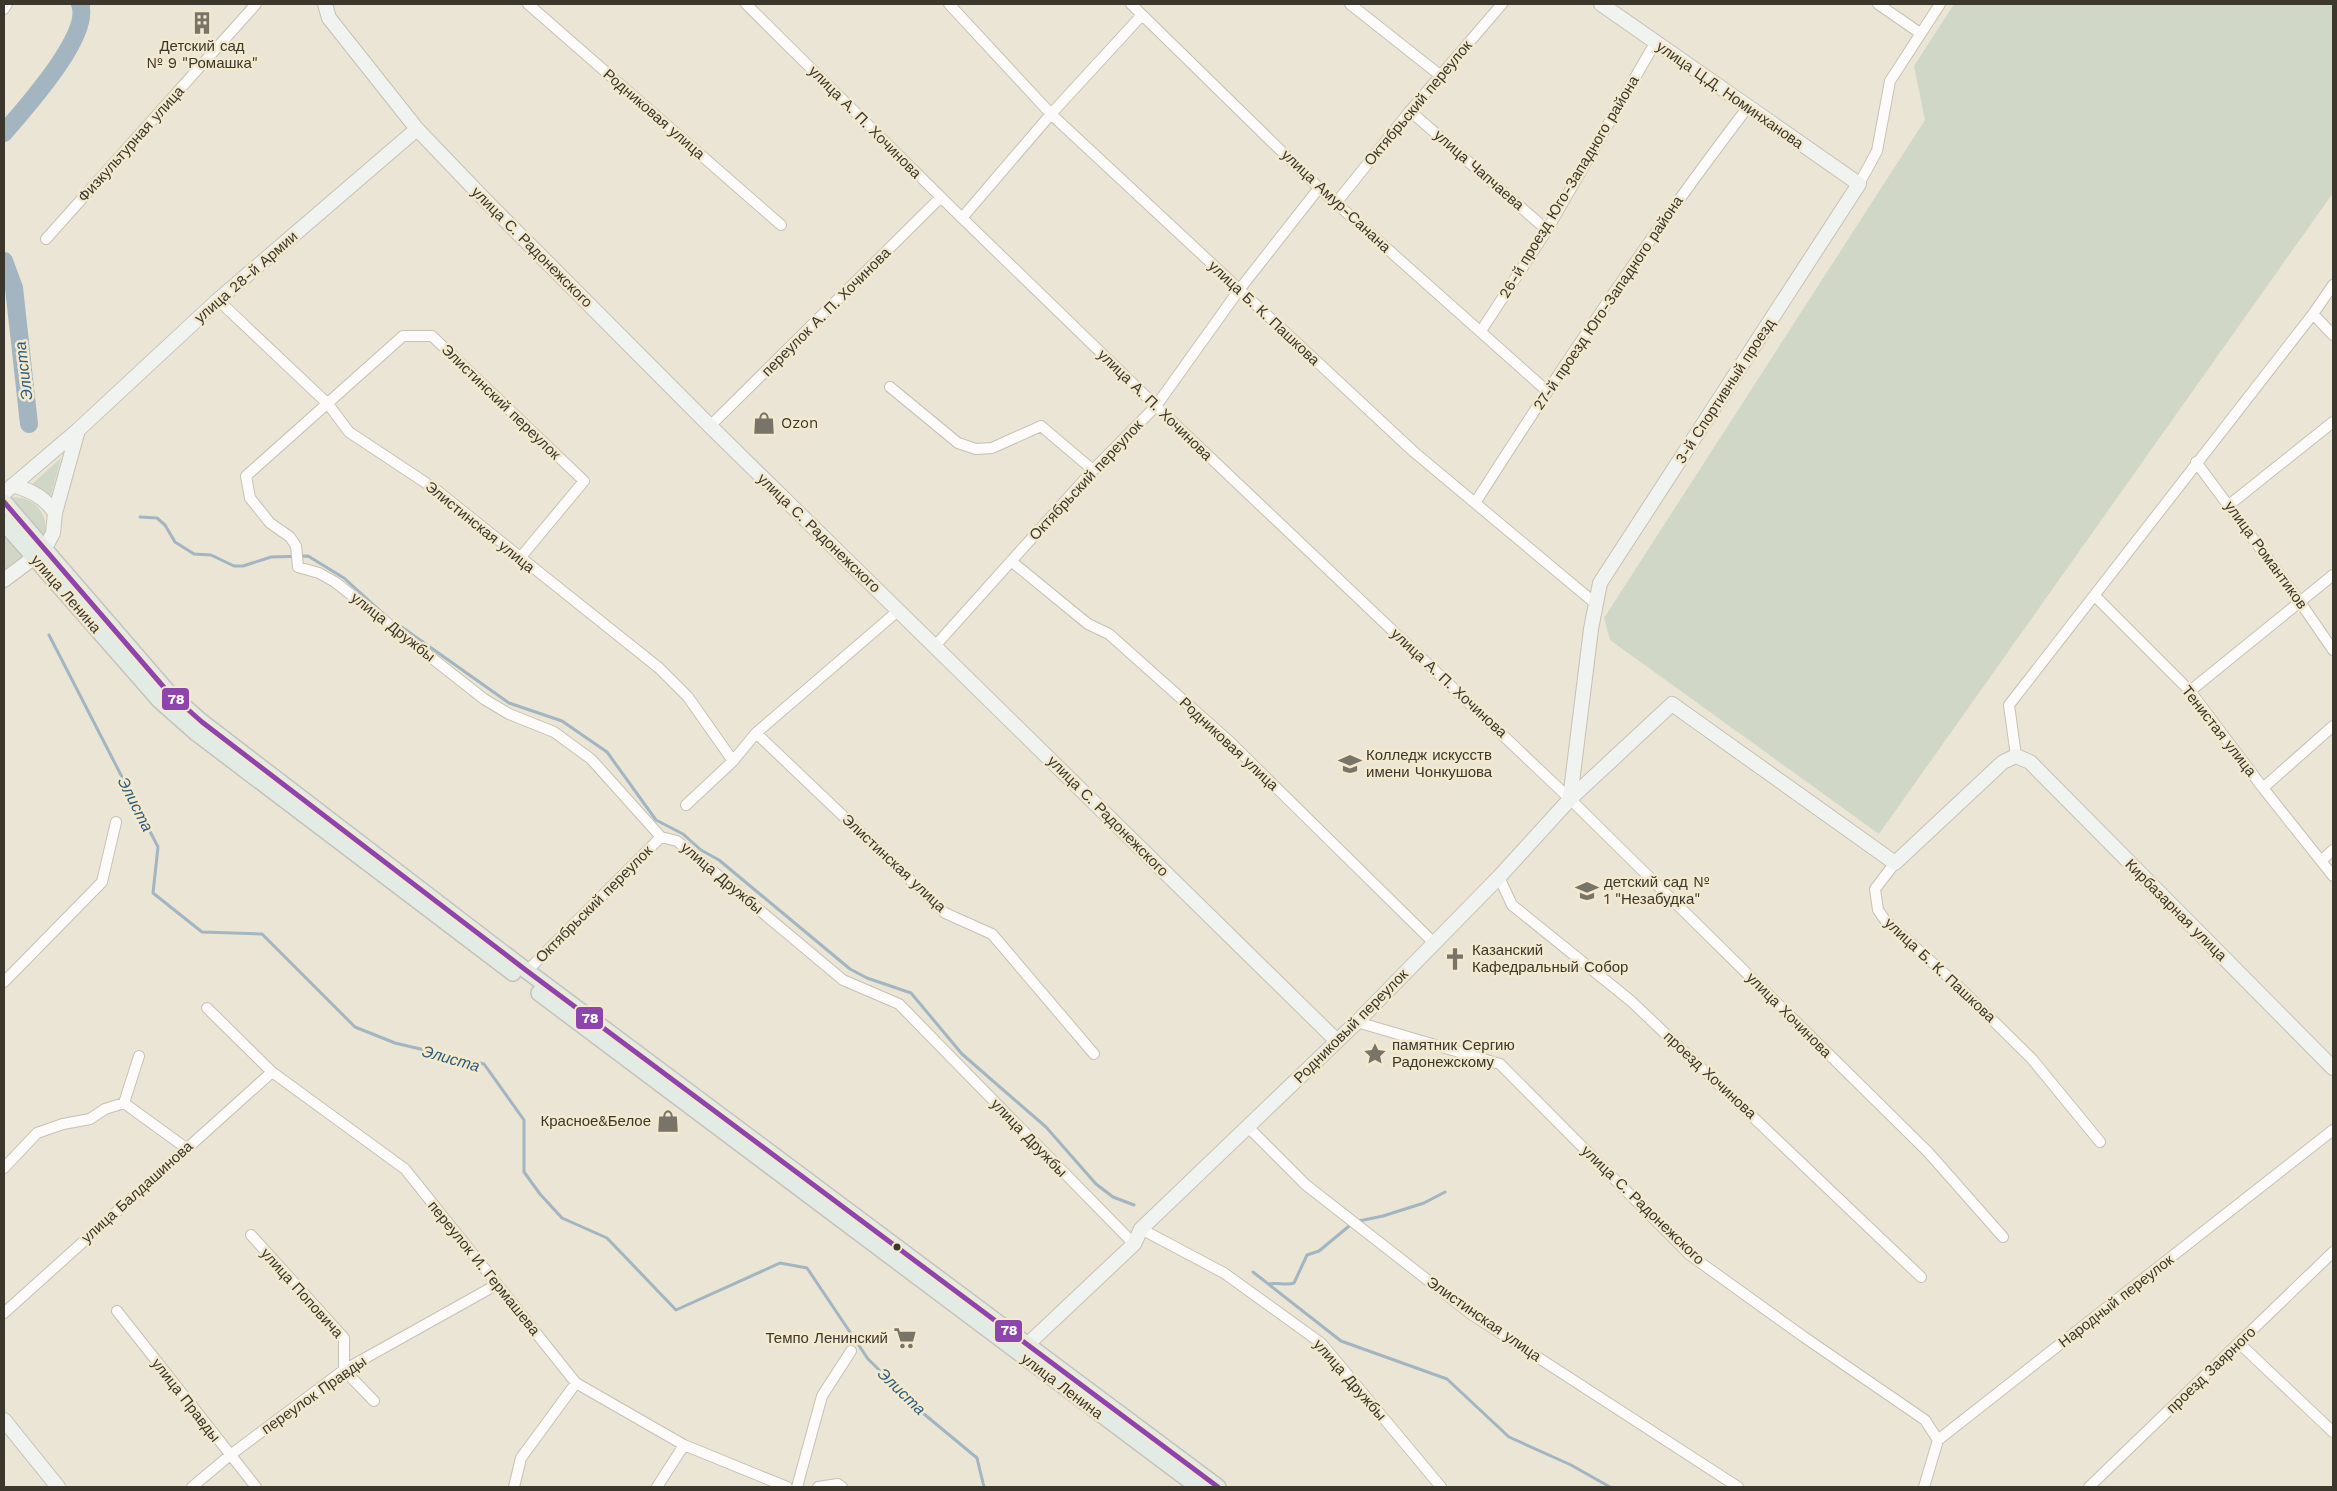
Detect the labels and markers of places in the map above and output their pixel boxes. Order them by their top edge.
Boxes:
building icon: Детский сад № 9 "Ромашка" [189,10,215,36]
place label: Детский сад № 9 "Ромашка" [146,37,258,72]
shop icon: Ozon [751,410,777,436]
place label: Ozon [781,414,818,432]
place label: Колледж искусств имени Чонкушова [1366,746,1493,781]
school or university icon: Колледж искусств имени Чонкушова [1337,751,1363,777]
place label: детский сад № 1 "Незабудка" [1604,873,1710,908]
school or university icon: детский сад № 1 "Незабудка" [1574,878,1600,904]
place label: Казанский Кафедральный Собор [1472,941,1628,976]
church icon: Казанский Кафедральный Собор [1442,946,1468,972]
place label: памятник Сергию Радонежскому [1392,1036,1515,1071]
place icon: памятник Сергию Радонежскому [1362,1041,1388,1067]
shop icon: Красное&Белое [655,1108,681,1134]
place label: Красное&Белое [540,1112,651,1130]
unlabelled marker [892,1242,902,1252]
supermarket icon: Темпо Ленинский [892,1325,918,1351]
place label: Темпо Ленинский [765,1329,888,1347]

